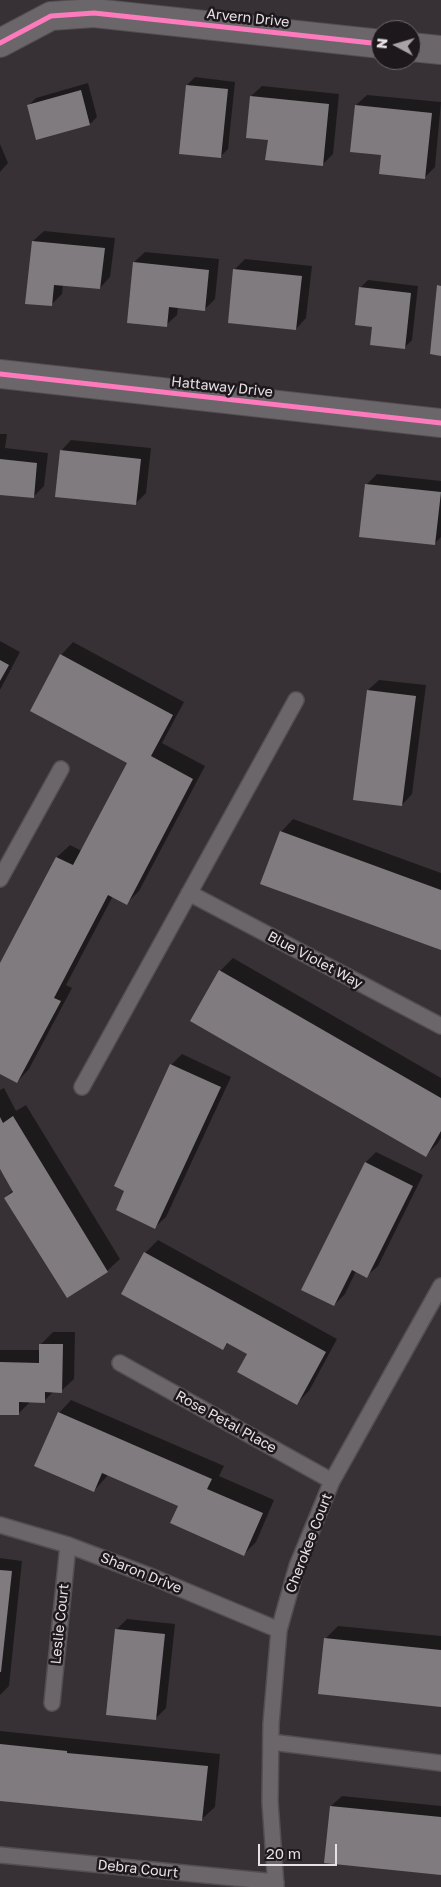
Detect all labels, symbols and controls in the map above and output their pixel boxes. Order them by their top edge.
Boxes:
street label: Arvern Drive [206,5,290,31]
north arrow [371,20,421,70]
text: N [373,37,391,50]
street label: Hattaway Drive [170,373,274,401]
street label: Blue Violet Way [265,928,365,992]
street label: Rose Petal Place [173,1387,279,1457]
street label: Cherokee Court [282,1491,336,1595]
street label: Sharon Drive [98,1549,184,1597]
street label: Leslie Court [47,1583,73,1665]
scale bar [261,1834,340,1866]
text: 20 m [266,1844,301,1862]
street label: Debra Court [97,1856,179,1882]

